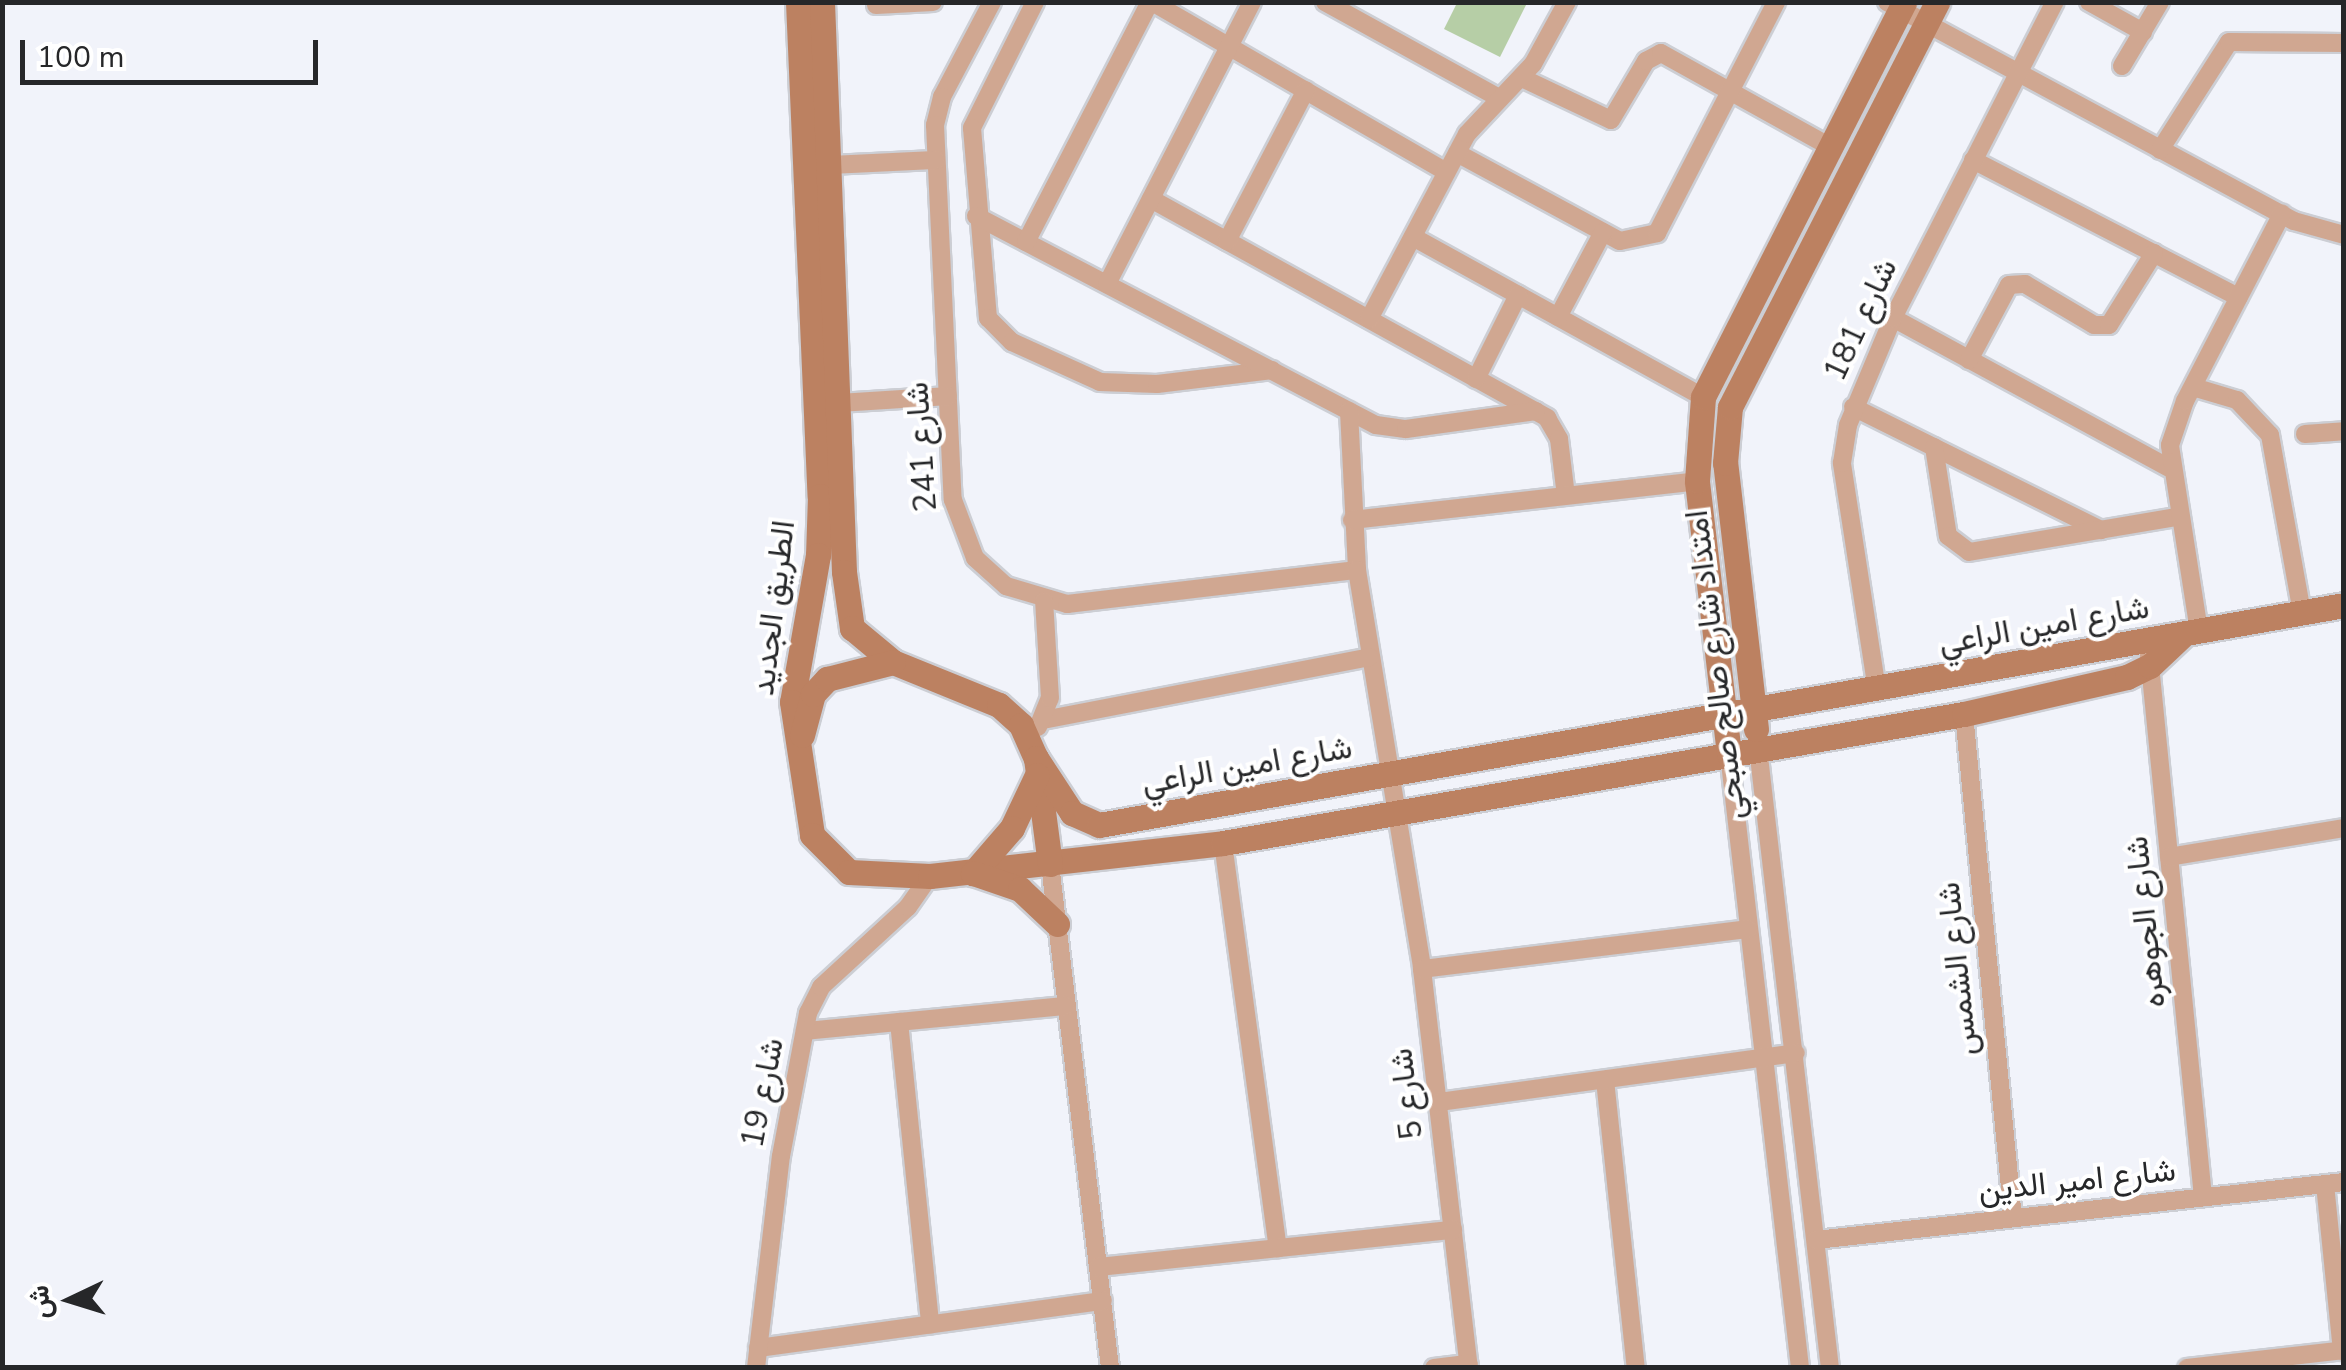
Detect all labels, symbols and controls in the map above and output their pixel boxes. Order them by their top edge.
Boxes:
scale bar [25,20,322,82]
text: 100 m [37,37,124,78]
street label: شارع 181 [1816,253,1906,387]
street label: شارع 241 [898,381,946,513]
street label: امتداد شارع صالح صبحي [1678,508,1754,822]
street label: الطريق الجديد [744,518,804,698]
street label: شارع امين الراعي [1936,589,2152,663]
street label: شارع امين الراعي [1139,729,1355,803]
street label: شارع الجوهره [2118,834,2174,1010]
street label: شارع الشمس [1930,880,1986,1058]
street label: شارع 19 [734,1035,792,1151]
street label: شارع 5 [1382,1046,1432,1142]
street label: شارع امير الدين [1976,1152,2178,1210]
north arrow [20,1250,120,1350]
text: ش [20,1284,60,1320]

